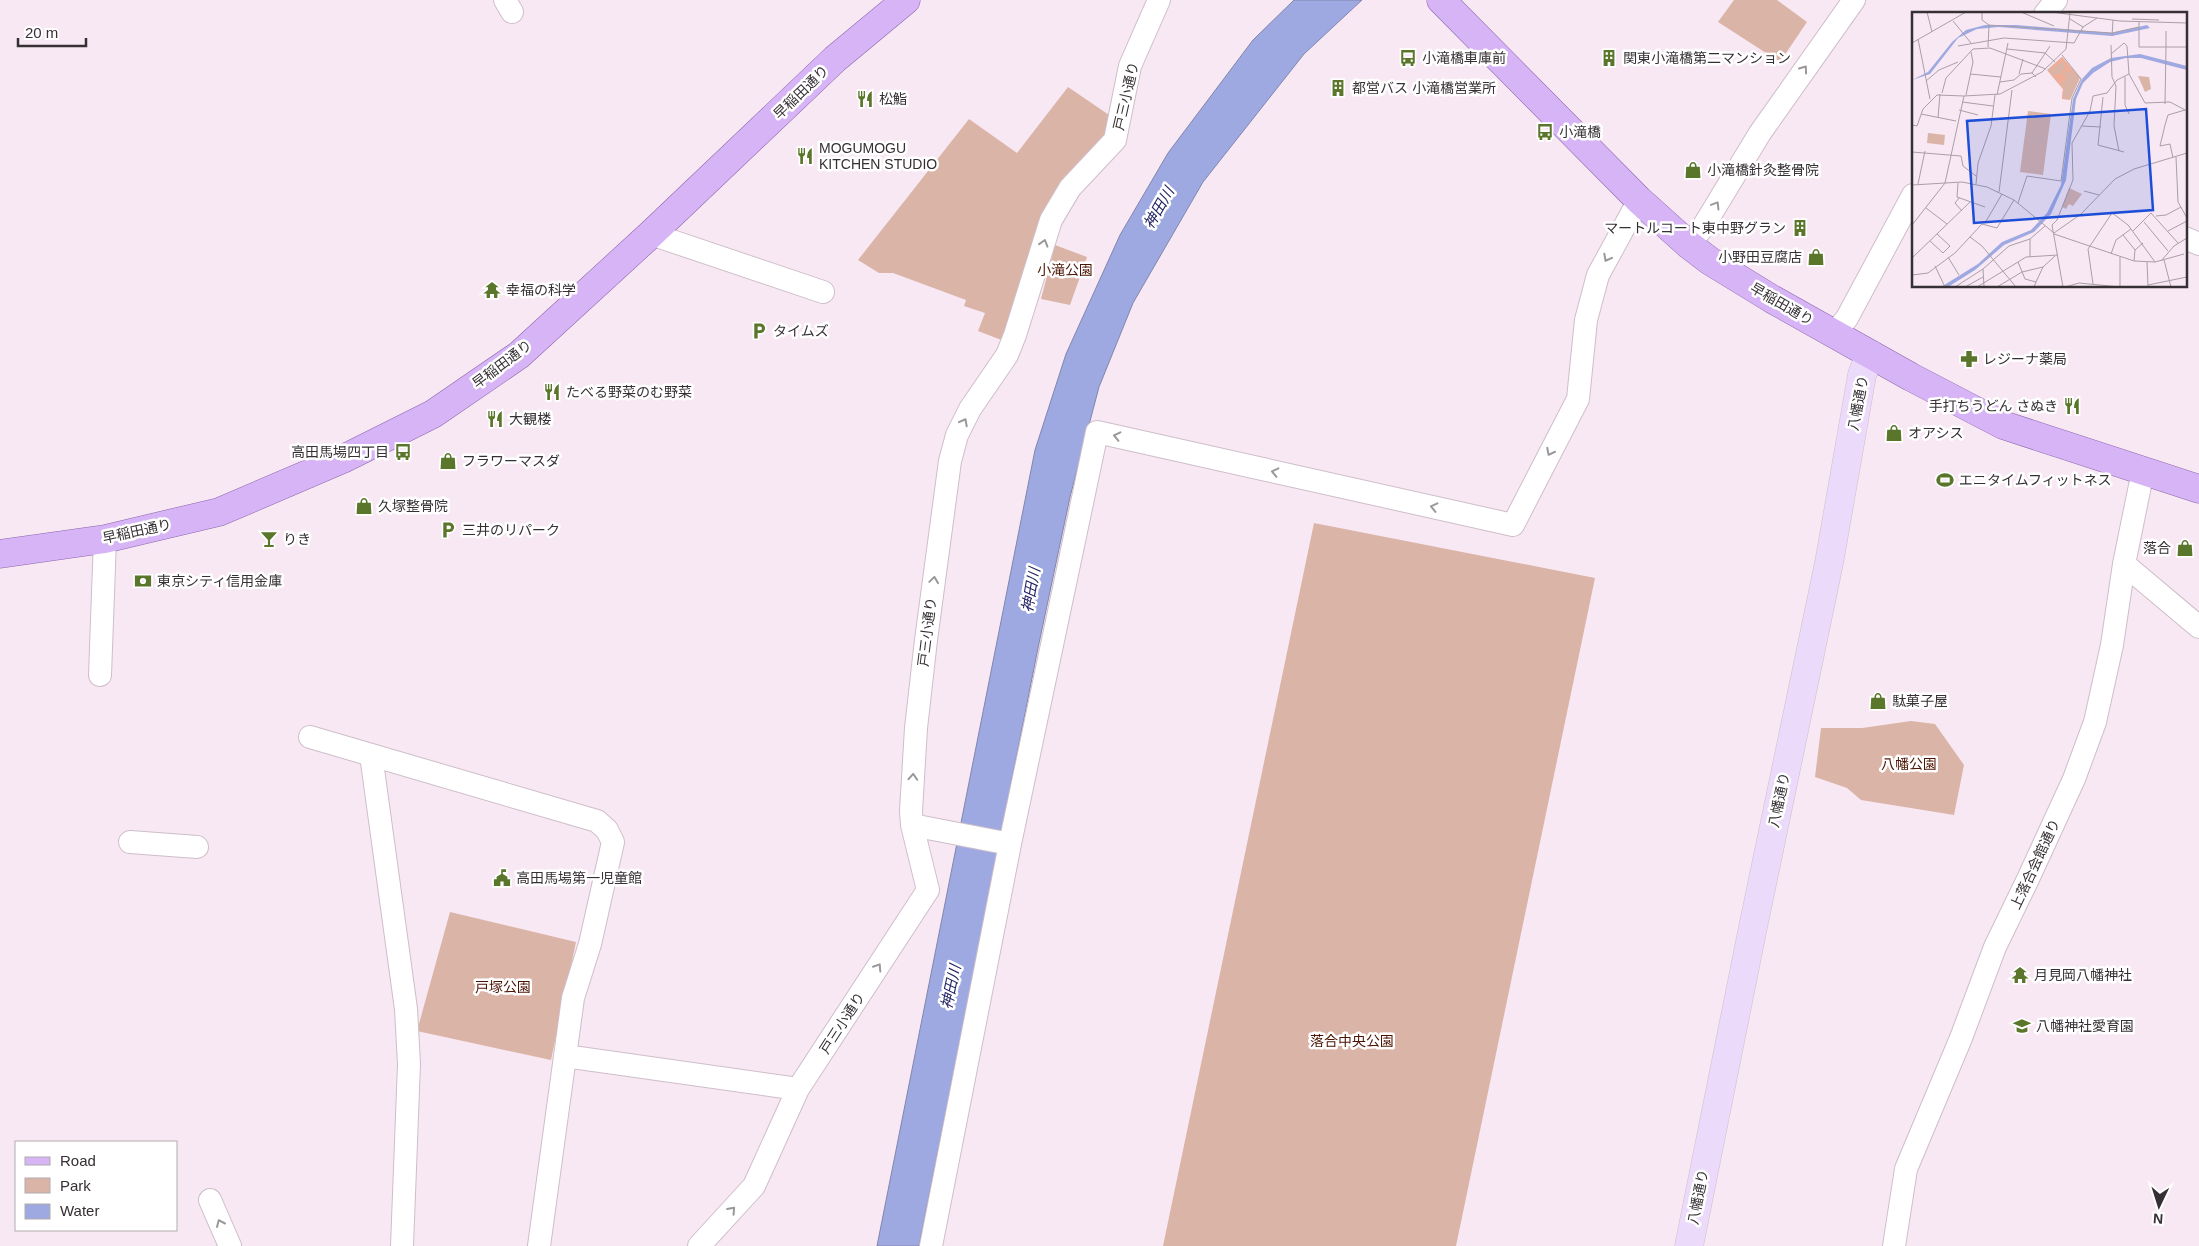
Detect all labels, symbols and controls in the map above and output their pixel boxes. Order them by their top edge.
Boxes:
inset map [1912,12,2186,288]
scale bar [18,15,85,47]
text: 20 m [25,24,58,41]
bus stop icon: 小滝橋車庫前 [1398,48,1418,68]
building icon: 関東小滝橋第二マンション [1599,48,1619,68]
place label: 小滝橋車庫前 [1422,50,1506,66]
place label: 関東小滝橋第二マンション [1623,50,1791,66]
street label: 戸三小通り [1110,60,1142,132]
street label: 早稲田通り [770,62,832,122]
one-way arrow [1798,65,1807,75]
building icon: 都営バス 小滝橋営業所 [1328,78,1348,98]
place label: 都営バス 小滝橋営業所 [1352,80,1496,96]
restaurant icon: 松鮨 [855,89,875,109]
place label: 松鮨 [879,91,907,107]
bus stop icon: 小滝橋 [1535,122,1555,142]
place label: 小滝橋 [1559,124,1601,140]
place label: MOGUMOGU KITCHEN STUDIO [819,140,937,172]
restaurant icon: MOGUMOGU KITCHEN STUDIO [795,146,815,166]
shop icon: 小滝橋針灸整骨院 [1683,160,1703,180]
place label: 小滝橋針灸整骨院 [1707,162,1819,178]
water label: 神田川 [1140,182,1178,231]
one-way arrow [1710,202,1720,211]
building icon: マートルコート東中野グラン [1790,218,1810,238]
place label: マートルコート東中野グラン [1604,220,1786,236]
one-way arrow [1038,239,1048,248]
shop icon: 小野田豆腐店 [1806,247,1826,267]
place label: 小野田豆腐店 [1718,249,1802,265]
one-way arrow [1603,253,1613,262]
park label: 小滝公園 [1037,262,1093,278]
temple icon: 幸福の科学 [482,280,502,300]
street label: 早稲田通り [1748,280,1816,328]
place label: 幸福の科学 [506,282,576,298]
parking icon: タイムズ [749,321,769,341]
place label: タイムズ [773,323,829,339]
street label: 早稲田通り [469,337,535,391]
pharmacy icon: レジーナ薬局 [1959,349,1979,369]
place label: レジーナ薬局 [1983,351,2067,367]
street label: 八幡通り [1845,374,1871,432]
restaurant icon: たべる野菜のむ野菜 [542,382,562,402]
place label: たべる野菜のむ野菜 [566,384,692,400]
restaurant icon: 手打ちうどん さぬき [2062,396,2082,416]
place label: 手打ちうどん さぬき [1928,398,2058,414]
restaurant icon: 大観楼 [485,409,505,429]
place label: 大観楼 [509,411,552,427]
one-way arrow [958,418,968,427]
shop icon: オアシス [1884,423,1904,443]
place label: オアシス [1908,425,1963,441]
one-way arrow [1112,431,1121,442]
bus stop icon: 高田馬場四丁目 [393,442,413,462]
place label: 高田馬場四丁目 [291,444,389,460]
one-way arrow [1546,447,1556,456]
shop icon: フラワーマスダ [438,451,458,471]
place label: フラワーマスダ [462,453,560,469]
one-way arrow [1271,467,1280,478]
sports icon: エニタイムフィットネス [1935,470,1955,490]
place label: エニタイムフィットネス [1959,472,2112,488]
shop icon: 久塚整骨院 [354,496,374,516]
place label: 久塚整骨院 [378,498,448,514]
one-way arrow [1430,502,1438,513]
street label: 早稲田通り [101,516,173,546]
parking icon: 三井のリパーク [438,520,458,540]
place label: 三井のリパーク [462,522,560,538]
bar icon: りき [259,529,279,549]
place label: りき [283,531,311,547]
shop icon: 落合 [2175,538,2195,558]
place label: 落合 [2143,540,2171,556]
water label: 神田川 [1018,564,1043,614]
bank icon: 東京シティ信用金庫 [133,571,153,591]
place label: 東京シティ信用金庫 [157,573,282,589]
one-way arrow [928,576,939,584]
street label: 戸三小通り [915,596,939,668]
shop icon: 駄菓子屋 [1868,691,1888,711]
place label: 駄菓子屋 [1892,693,1948,709]
park label: 八幡公園 [1881,756,1937,772]
street label: 八幡通り [1765,771,1793,829]
one-way arrow [907,772,918,780]
street label: 上落合会館通り [2007,816,2063,912]
public building icon: 高田馬場第一児童館 [492,868,512,888]
place label: 高田馬場第一児童館 [516,870,642,886]
water label: 神田川 [938,961,964,1011]
one-way arrow [872,963,881,973]
temple icon: 月見岡八幡神社 [2010,965,2030,985]
place label: 月見岡八幡神社 [2034,967,2132,983]
park label: 戸塚公園 [475,979,531,995]
street label: 戸三小通り [816,989,868,1057]
school or university icon: 八幡神社愛育園 [2012,1016,2032,1036]
place label: 八幡神社愛育園 [2036,1018,2134,1034]
park label: 落合中央公園 [1310,1033,1394,1049]
legend [15,1141,178,1231]
text: Road [60,1152,96,1169]
street label: 八幡通り [1685,1168,1711,1226]
text: Park [60,1177,91,1194]
north arrow [2134,1181,2184,1231]
text: Water [60,1202,99,1219]
one-way arrow [726,1207,735,1216]
text: N [2152,1211,2164,1227]
one-way arrow [216,1219,226,1228]

